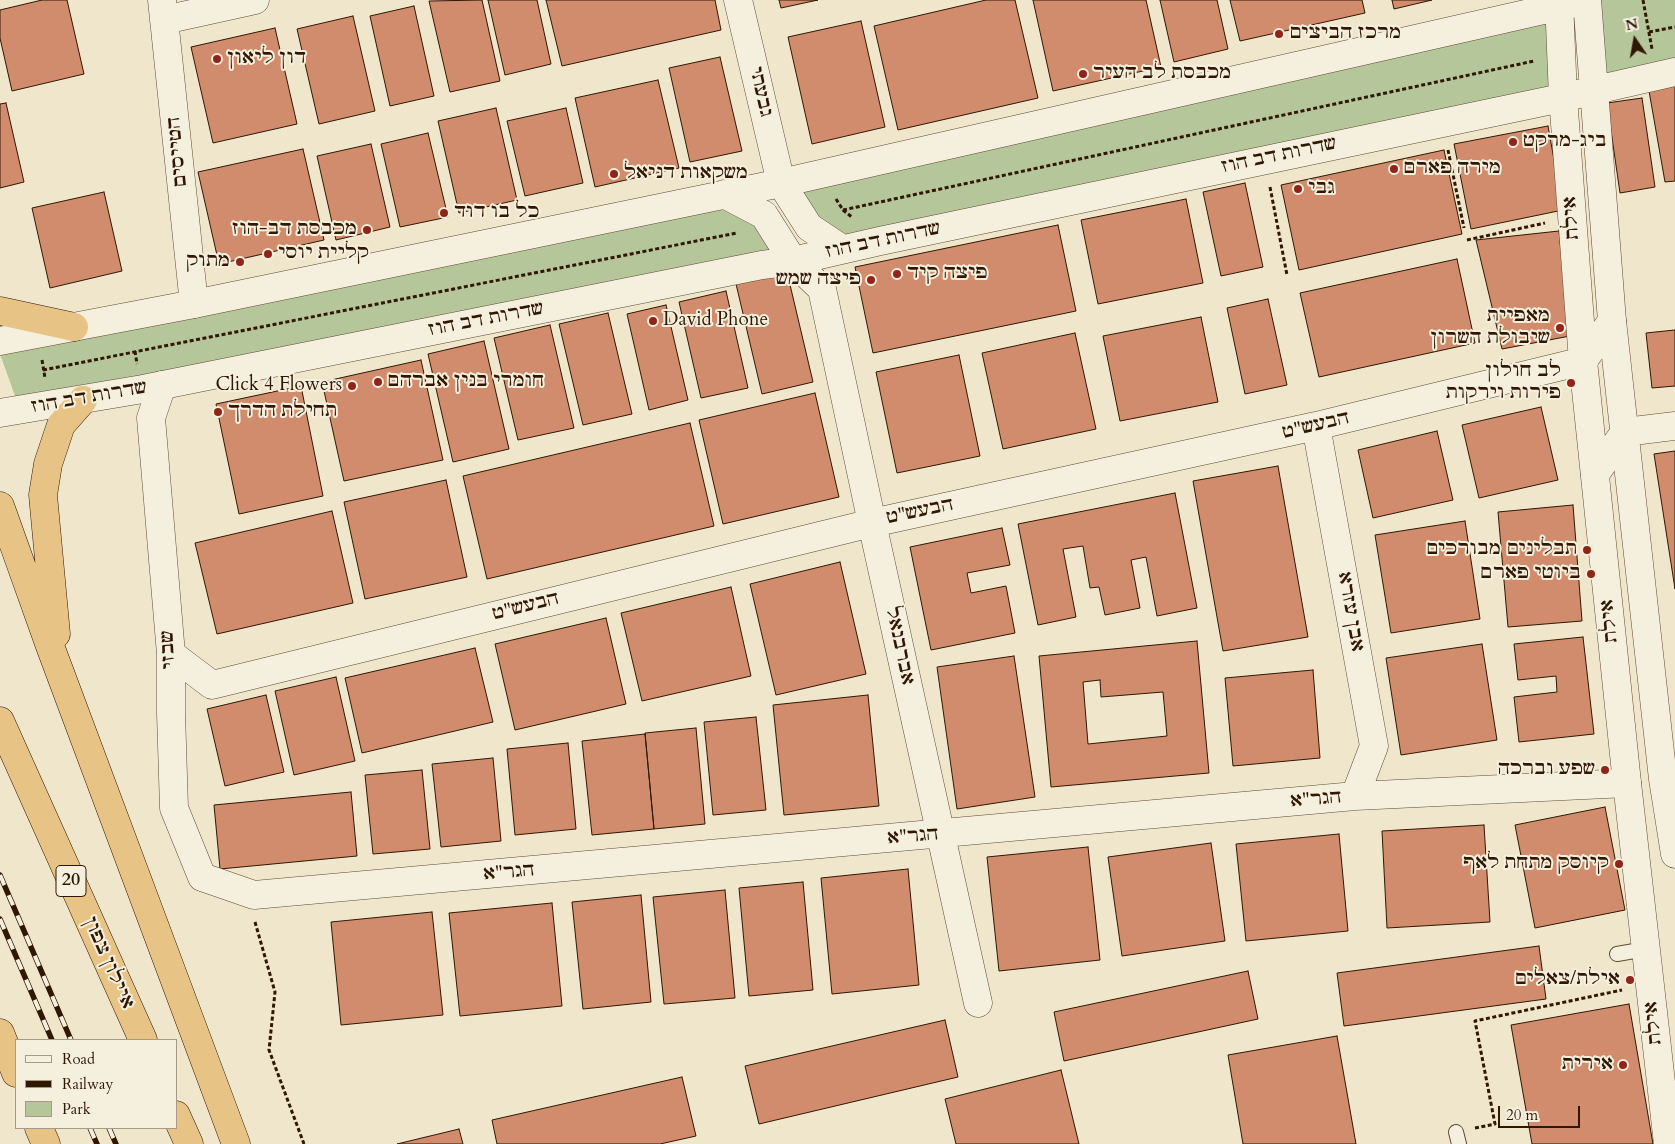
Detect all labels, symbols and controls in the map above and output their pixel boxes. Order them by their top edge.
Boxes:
text: N [1624,14,1640,35]
north arrow [1610,15,1660,65]
place label: מרכז הביצים [1289,23,1401,45]
marker: מרכז הביצים [1273,28,1285,40]
place label: דון ליאון [227,48,306,70]
marker: דון ליאון [211,53,223,65]
place label: מכבסת לב העיר [1093,63,1231,85]
street label: גבעתי [743,64,777,120]
marker: מכבסת לב העיר [1077,68,1089,80]
street label: הטייסים [163,116,193,188]
place label: ביג-מרקט [1523,131,1607,153]
street label: שדרות דב הוז [1219,133,1339,179]
marker: ביג-מרקט [1507,136,1519,148]
place label: מירה פארם [1404,158,1501,180]
place label: משקאות דניאל [624,163,748,185]
marker: מירה פארם [1388,163,1400,175]
marker: משקאות דניאל [608,168,620,180]
place label: גבי [1308,178,1335,200]
marker: גבי [1292,183,1304,195]
street label: אילת [1559,195,1585,241]
place label: כל בו דוד [454,202,540,224]
marker: כל בו דוד [438,207,450,219]
street label: שדרות דב הוז [823,218,943,264]
place label: מכבסת דב-הוז [232,219,357,241]
marker: מכבסת דב-הוז [361,224,373,236]
place label: קליית יוסי [278,243,369,265]
marker: קליית יוסי [262,248,274,260]
place label: מתוק [186,251,230,273]
marker: מתוק [234,256,246,268]
place label: פיצה קיד [907,263,988,285]
marker: פיצה קיד [891,268,903,280]
place label: פיצה שמש [776,269,861,291]
marker: פיצה שמש [865,274,877,286]
street label: שדרות דב הוז [426,298,546,342]
place label: מאפיית שיבולת השרון [1430,306,1550,350]
place label: David Phone [663,310,768,332]
marker: David Phone [647,315,659,327]
marker: מאפיית שיבולת השרון [1554,322,1566,334]
place label: לב חולון פירות וירקות [1446,361,1561,405]
place label: חומרי בנין אברהם [388,371,544,393]
place label: Click 4 Flowers [215,375,342,397]
marker: חומרי בנין אברהם [372,376,384,388]
street label: שדרות דב הוז [29,377,149,419]
marker: לב חולון פירות וירקות [1565,377,1577,389]
marker: Click 4 Flowers [346,380,358,392]
place label: תחילת הדרך [228,401,337,423]
marker: תחילת הדרך [212,406,224,418]
street label: הבעש"ט [1280,407,1352,445]
street label: הבעש"ט [884,494,956,530]
place label: תבלינים מבורכים [1426,539,1577,561]
marker: תבלינים מבורכים [1581,544,1593,556]
place label: ביוטי פארם [1481,563,1581,585]
marker: ביוטי פארם [1585,568,1597,580]
street label: אבן עזרא [1332,570,1368,654]
street label: הבעש"ט [490,588,562,626]
street label: אילת [1596,598,1624,644]
street label: אברבנאל [880,605,918,687]
street label: שבזי [157,630,181,670]
place label: שפע וברכה [1498,759,1595,781]
marker: שפע וברכה [1599,764,1611,776]
street label: הגר"א [1289,786,1343,814]
street label: הגר"א [886,823,940,851]
place label: קיוסק מתחת לאף [1463,853,1609,875]
marker: קיוסק מתחת לאף [1613,858,1625,870]
street label: הגר"א [482,859,536,887]
road number: 20 [56,866,86,896]
street label: איילון צפון [78,913,138,1013]
place label: אילת/צאלים [1514,969,1620,991]
marker: אילת/צאלים [1624,974,1636,986]
street label: אילת [1640,1000,1668,1046]
legend [15,1039,178,1129]
text: Road [62,1049,95,1069]
place label: אירית [1562,1054,1613,1076]
marker: אירית [1617,1059,1629,1071]
text: Railway [62,1074,113,1094]
scale bar [1500,1096,1582,1128]
text: Park [62,1099,91,1119]
text: 20 m [1506,1105,1538,1125]

